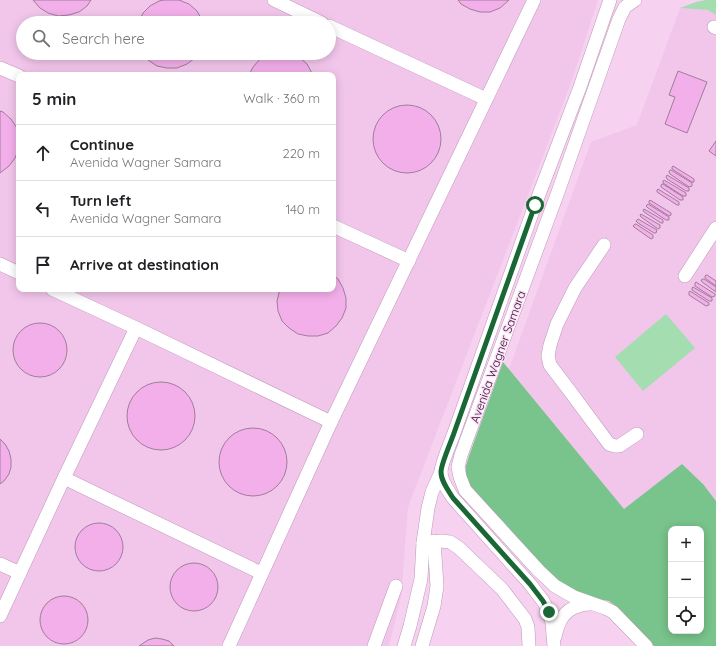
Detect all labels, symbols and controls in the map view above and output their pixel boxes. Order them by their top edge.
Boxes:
search box [16,16,336,60]
icon: search [30,27,52,49]
text: Search here [62,29,145,48]
text: 5 min [32,88,76,109]
text: Walk · 360 m [243,90,320,106]
text: Continue [70,135,134,154]
icon: ahead [32,142,54,164]
text: 220 m [282,145,320,161]
text: Avenida Wagner Samara [70,154,221,170]
text: Turn left [70,191,132,210]
route start [526,196,544,214]
icon: left [32,198,54,220]
text: 140 m [285,201,320,217]
text: Avenida Wagner Samara [70,210,221,226]
icon: arrive [32,254,54,276]
text: Arrive at destination [70,255,219,274]
street label: Avenida Wagner Samara [467,289,528,425]
map controls [668,526,704,634]
button: + [668,526,704,562]
button: − [668,562,704,598]
button: locate [668,598,704,634]
route end [540,603,558,621]

